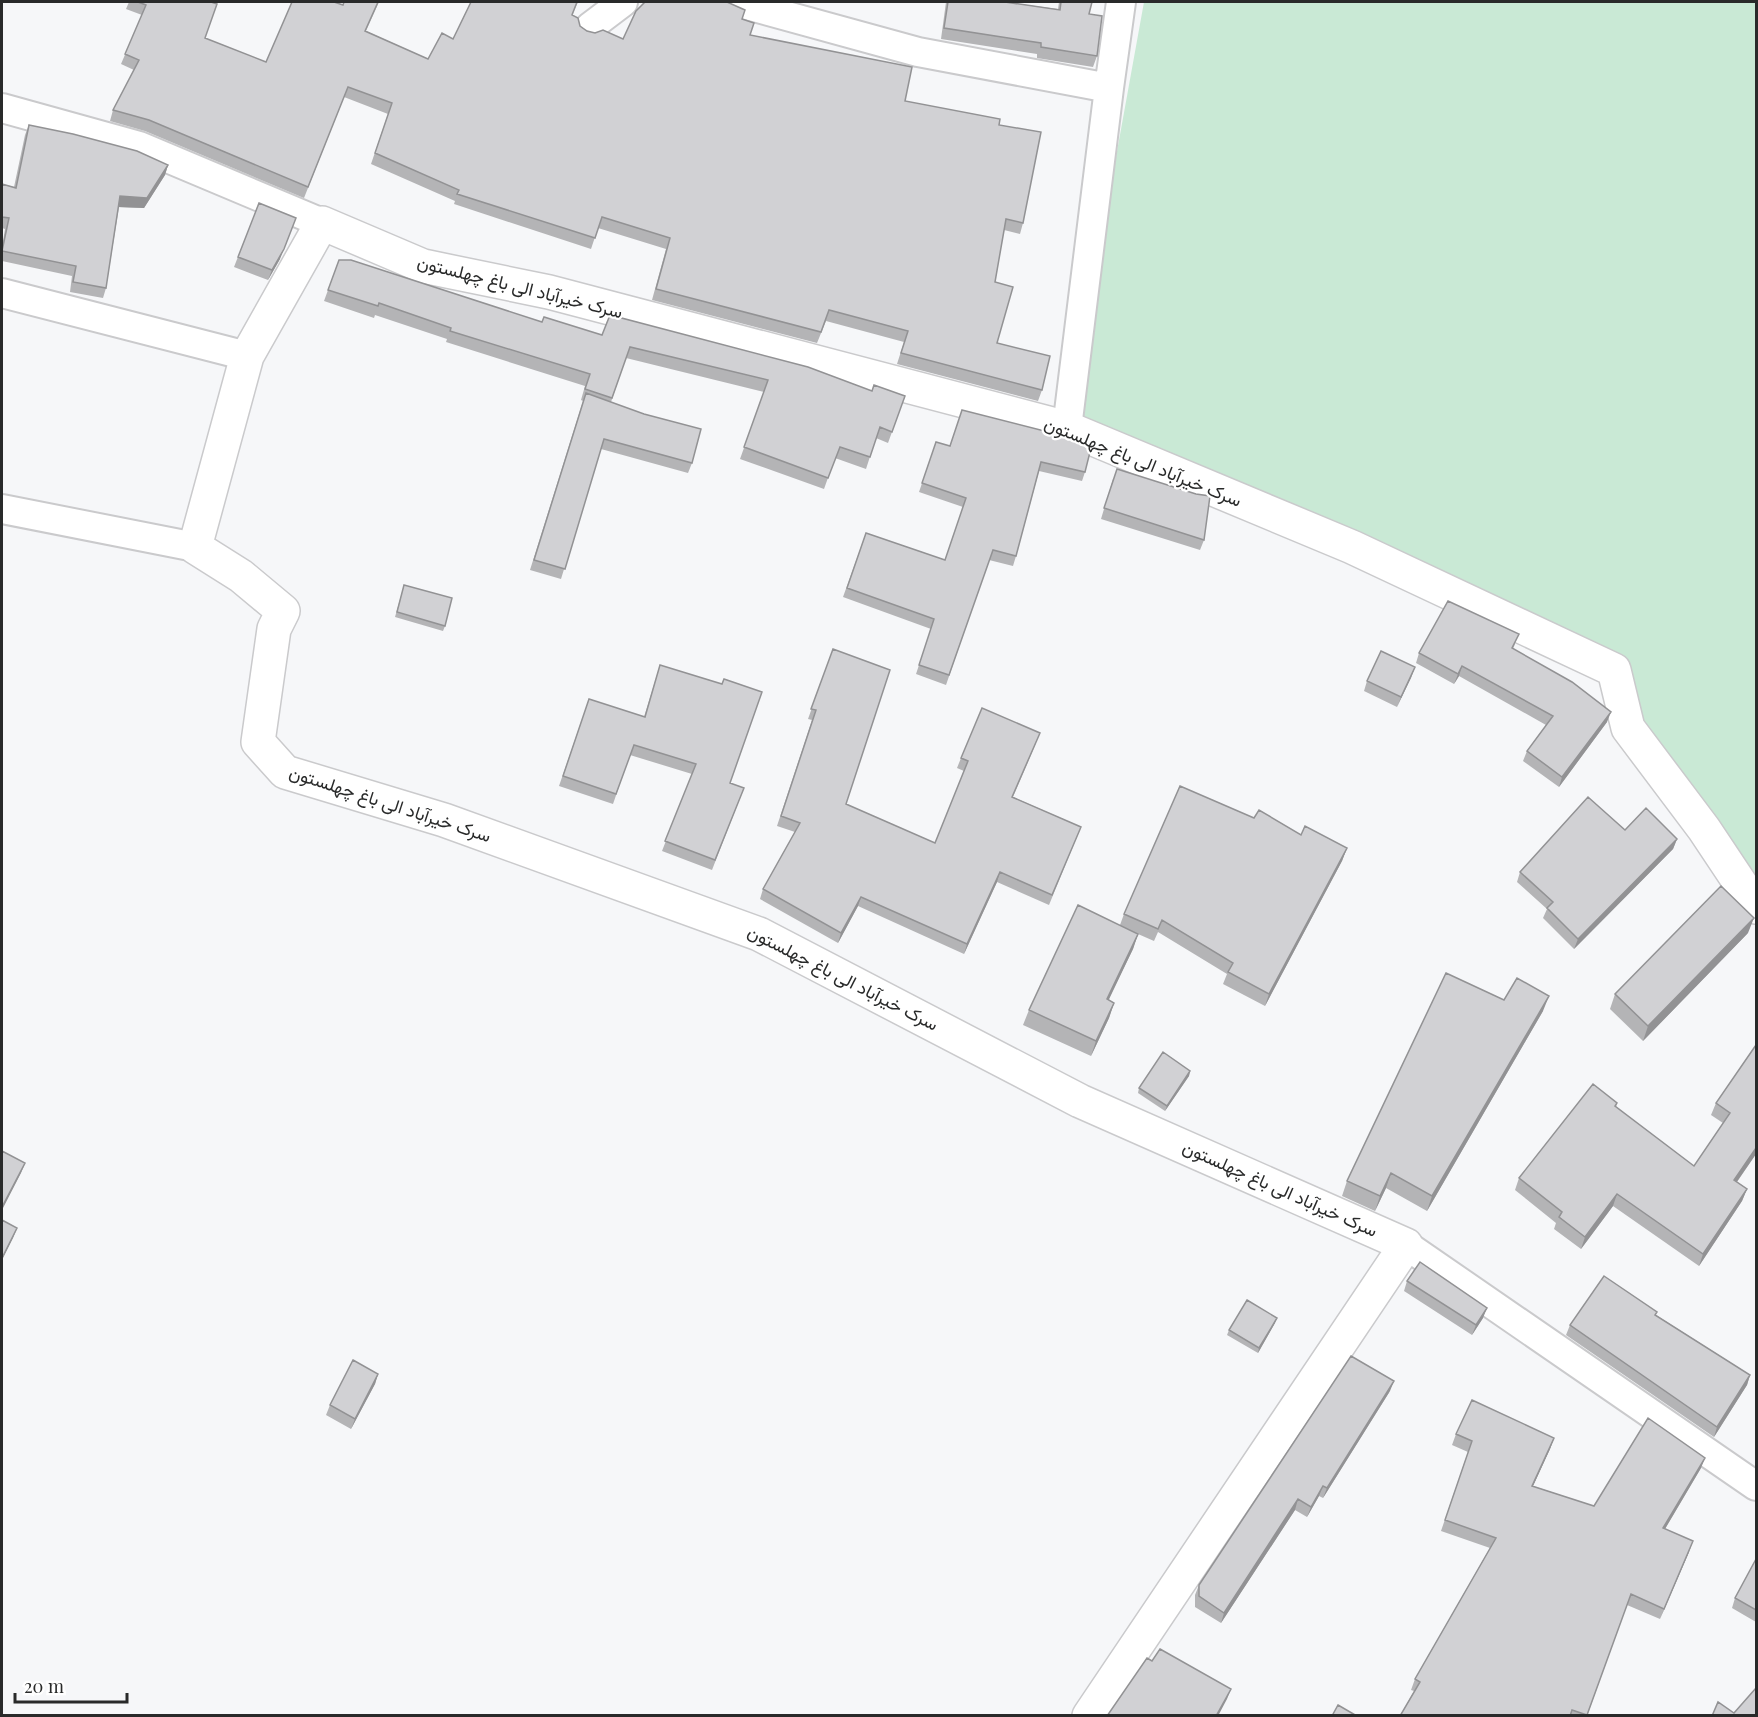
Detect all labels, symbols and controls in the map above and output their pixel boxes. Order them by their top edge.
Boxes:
street label: سرک خیرآباد الی باغ چهلستون [415,249,625,324]
street label: سرک خیرآباد الی باغ چهلستون [1041,410,1246,513]
street label: سرک خیرآباد الی باغ چهلستون [286,759,494,848]
street label: سرک خیرآباد الی باغ چهلستون [744,919,943,1037]
street label: سرک خیرآباد الی باغ چهلستون [1179,1134,1382,1243]
scale bar [15,1666,128,1704]
text: 20 m [24,1674,64,1698]

